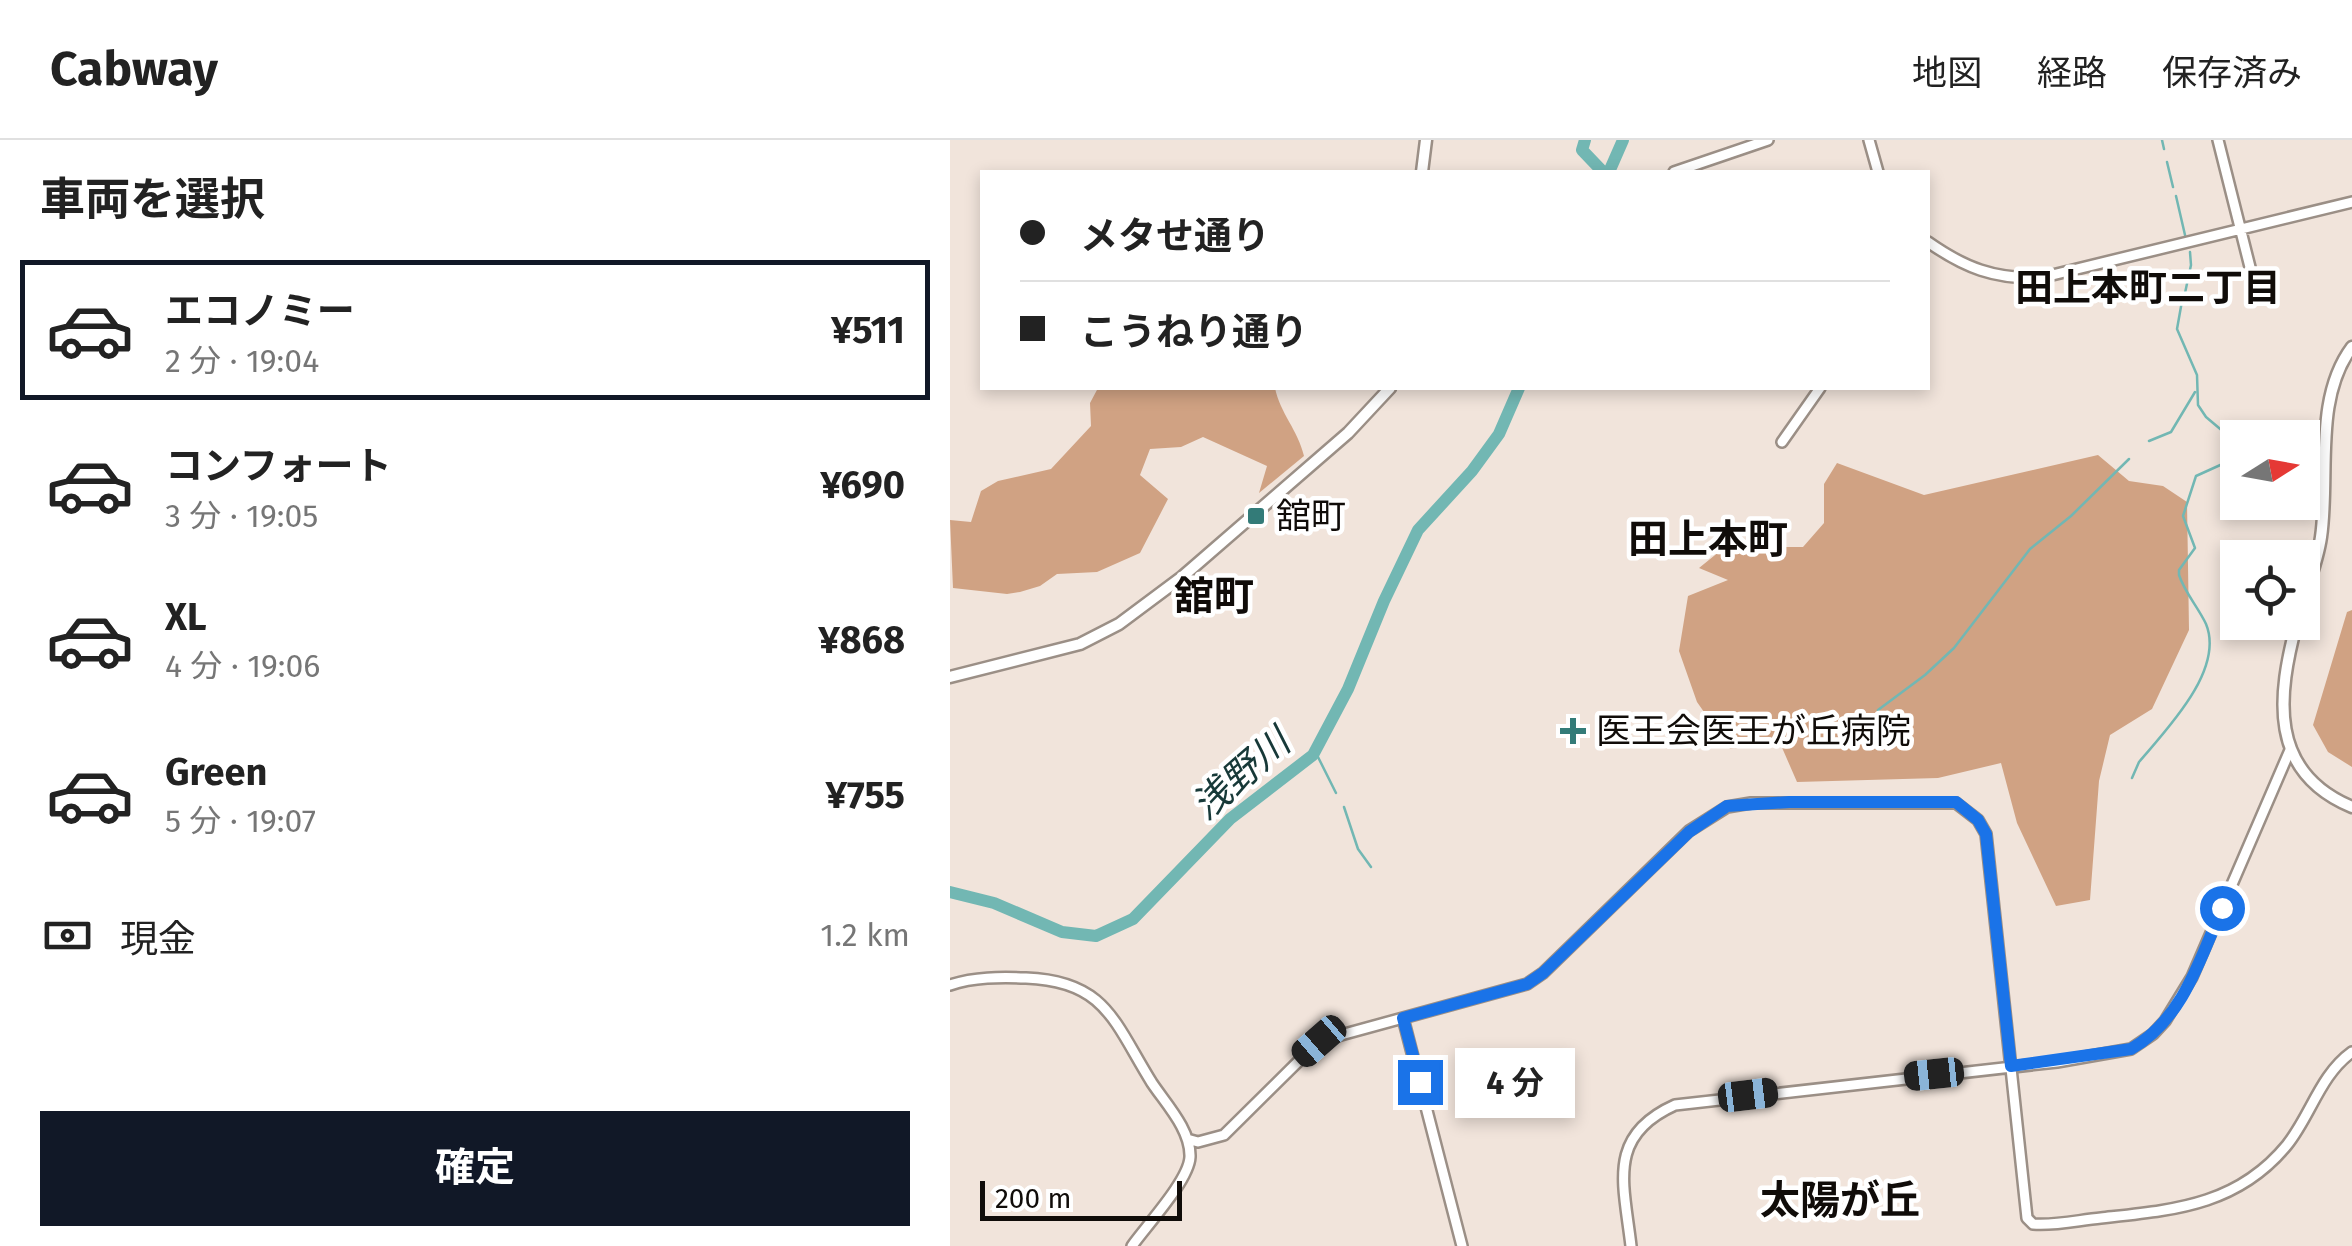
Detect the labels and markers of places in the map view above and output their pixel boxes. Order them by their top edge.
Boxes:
place label: 舘町 [1276,495,1346,537]
marker: 舘町 [1245,505,1267,527]
place label: 医王会医王が丘病院 [1596,710,1911,752]
marker: 医王会医王が丘病院 [1560,718,1586,744]

